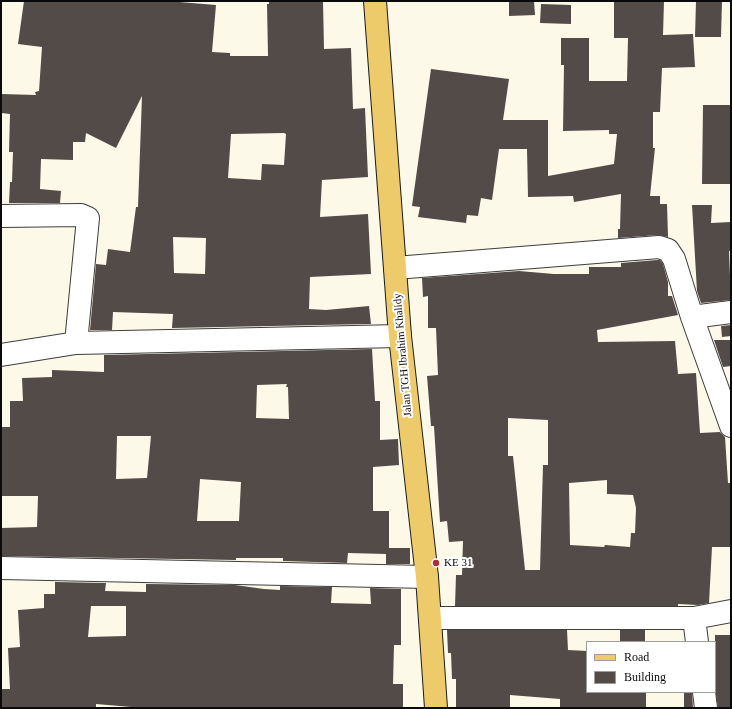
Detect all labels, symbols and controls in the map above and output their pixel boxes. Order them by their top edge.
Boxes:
street label: Jalan TGH Ibrahim Khalidy [391,293,415,417]
place label: KE 31 [444,556,472,570]
marker: KE 31 [431,558,441,568]
legend [586,641,716,693]
text: Road [624,650,649,664]
text: Building [624,670,666,684]

